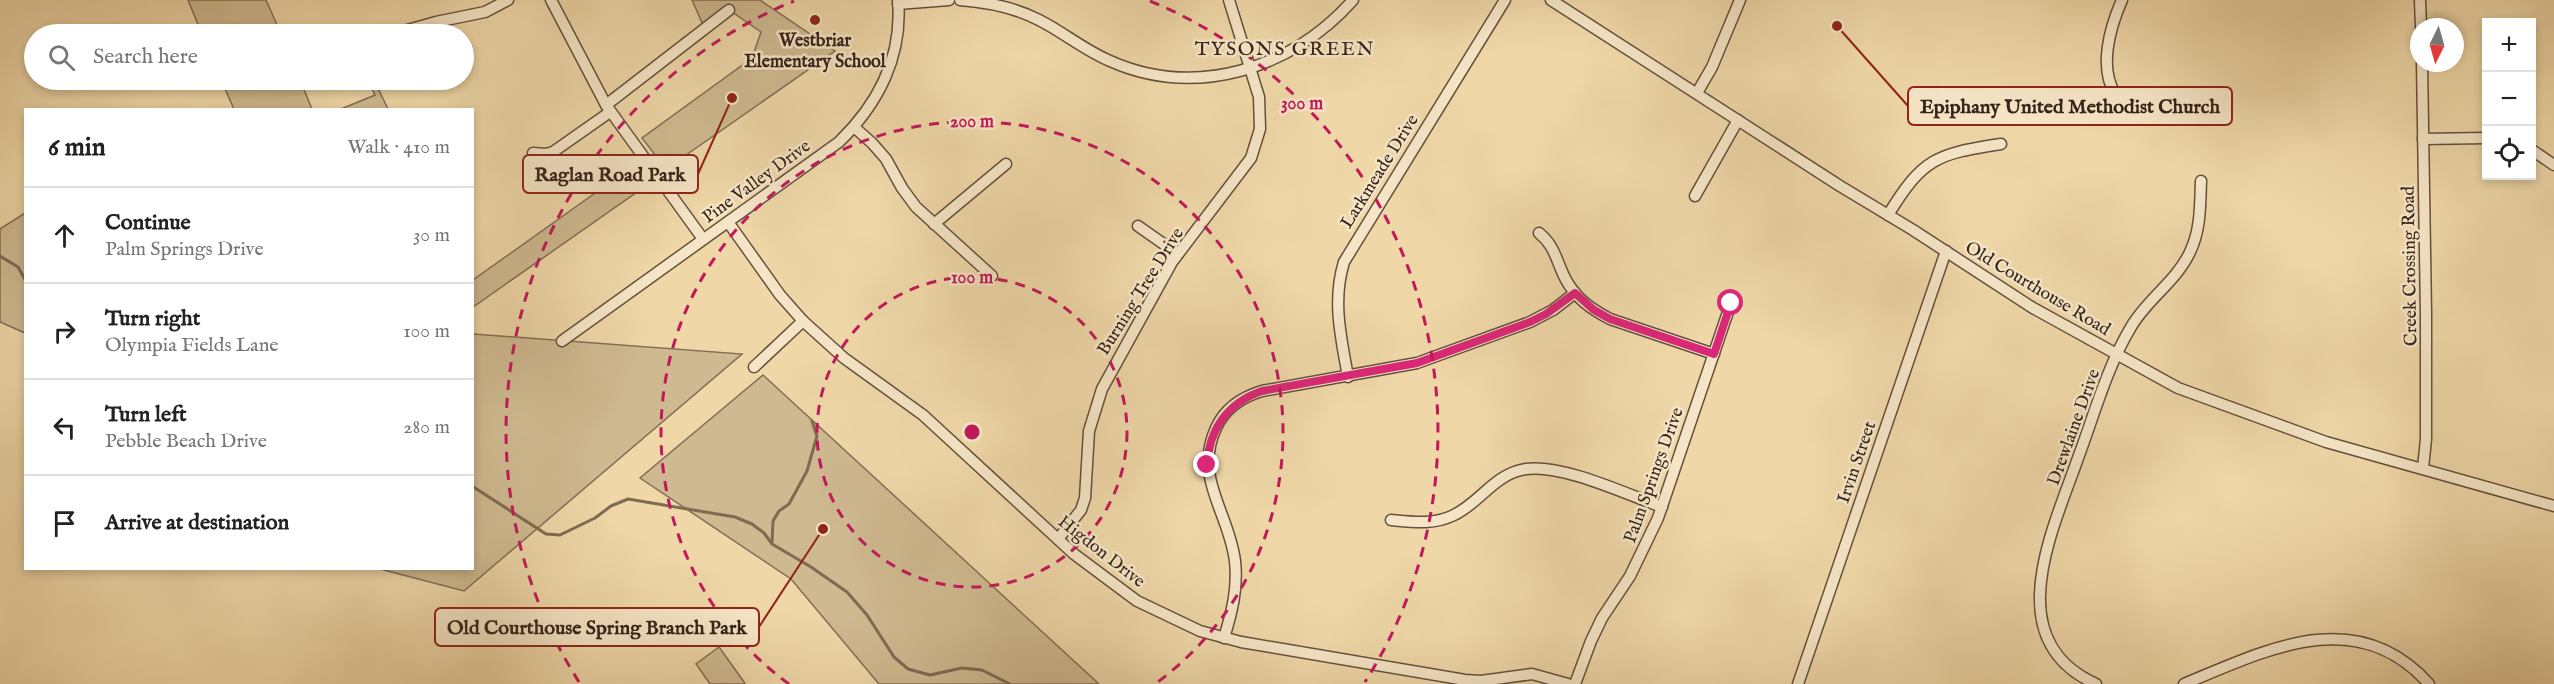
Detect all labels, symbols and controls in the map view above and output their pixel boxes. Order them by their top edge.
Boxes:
marker: Westbriar Elementary School [808,13,822,27]
north arrow [2410,18,2464,72]
map controls [2482,18,2536,180]
button: + [2482,18,2536,72]
search box [24,24,474,90]
place label: Westbriar Elementary School [744,30,887,74]
district label: TYSONS GREEN [1195,37,1375,62]
icon: search [45,41,78,74]
text: Search here [93,43,198,71]
button: − [2482,72,2536,126]
callout: Epiphany United Methodist Church [1908,87,2232,125]
text: 300 m [1281,93,1323,116]
text: Epiphany United Methodist Church [1920,95,2220,120]
street label: Larkmeade Drive [1336,110,1425,233]
text: 200 m [950,111,994,134]
button: locate [2482,126,2536,180]
text: 6 min [48,131,106,164]
text: Walk · 410 m [347,135,450,160]
street label: Pine Valley Drive [698,135,815,229]
callout: Raglan Road Park [523,155,698,193]
text: Raglan Road Park [534,163,687,188]
street label: Creek Crossing Road [2398,185,2423,346]
text: Continue [105,209,191,237]
icon: ahead [48,219,81,252]
text: 30 m [413,223,450,248]
street label: Burning Tree Drive [1093,224,1190,360]
text: Palm Springs Drive [105,237,264,262]
street label: Old Courthouse Road [1960,237,2114,342]
text: 100 m [951,267,993,290]
route start [1717,289,1743,315]
text: Turn right [105,305,200,333]
icon: right [48,315,81,348]
text: 100 m [403,319,450,344]
text: Olympia Fields Lane [105,333,279,358]
street label: Drewlaine Drive [2043,366,2106,489]
text: Turn left [105,401,187,429]
street label: Palm Springs Drive [1619,405,1690,547]
icon: left [48,411,81,444]
text: 280 m [403,415,450,440]
street label: Irvin Street [1833,418,1882,507]
centre of rings [962,422,982,442]
text: Pebble Beach Drive [105,429,267,454]
route end [1193,451,1219,477]
icon: arrive [48,507,81,540]
text: Arrive at destination [105,509,289,537]
street label: Higdon Drive [1053,511,1149,593]
callout: Old Courthouse Spring Branch Park [435,608,759,646]
text: Old Courthouse Spring Branch Park [447,616,748,641]

